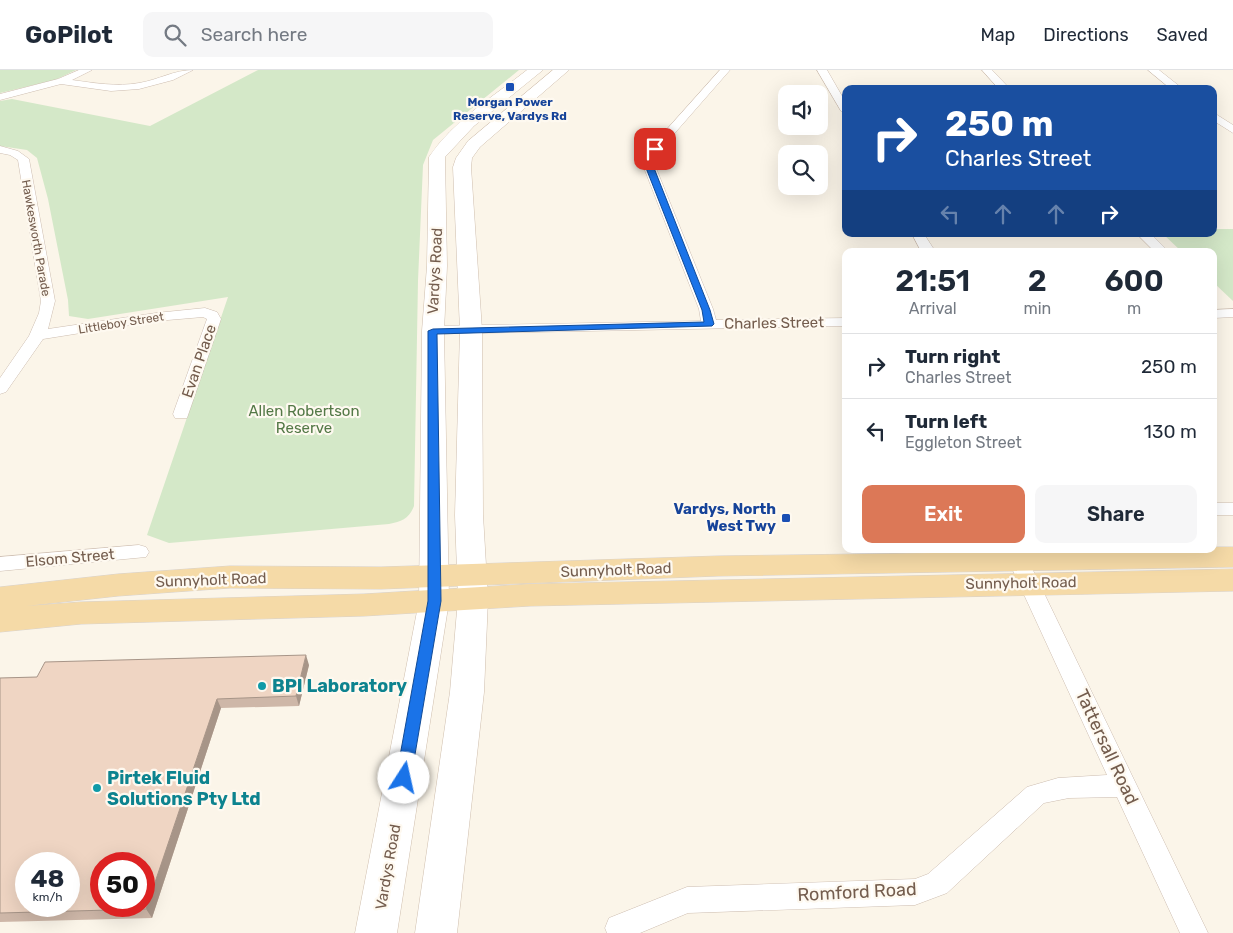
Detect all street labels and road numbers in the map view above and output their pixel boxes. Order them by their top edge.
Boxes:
street label: Hawkesworth Parade [19,178,53,298]
street label: Vardys Road [424,227,446,315]
street label: Littleboy Street [77,309,165,337]
street label: Charles Street [724,313,824,333]
street label: Evan Place [178,322,220,400]
street label: Elsom Street [25,545,115,571]
street label: Sunnyholt Road [560,559,672,581]
street label: Sunnyholt Road [155,569,267,591]
street label: Sunnyholt Road [965,573,1077,593]
street label: Tattersall Road [1071,686,1143,808]
street label: Vardys Road [372,823,404,911]
street label: Romford Road [797,878,917,906]

